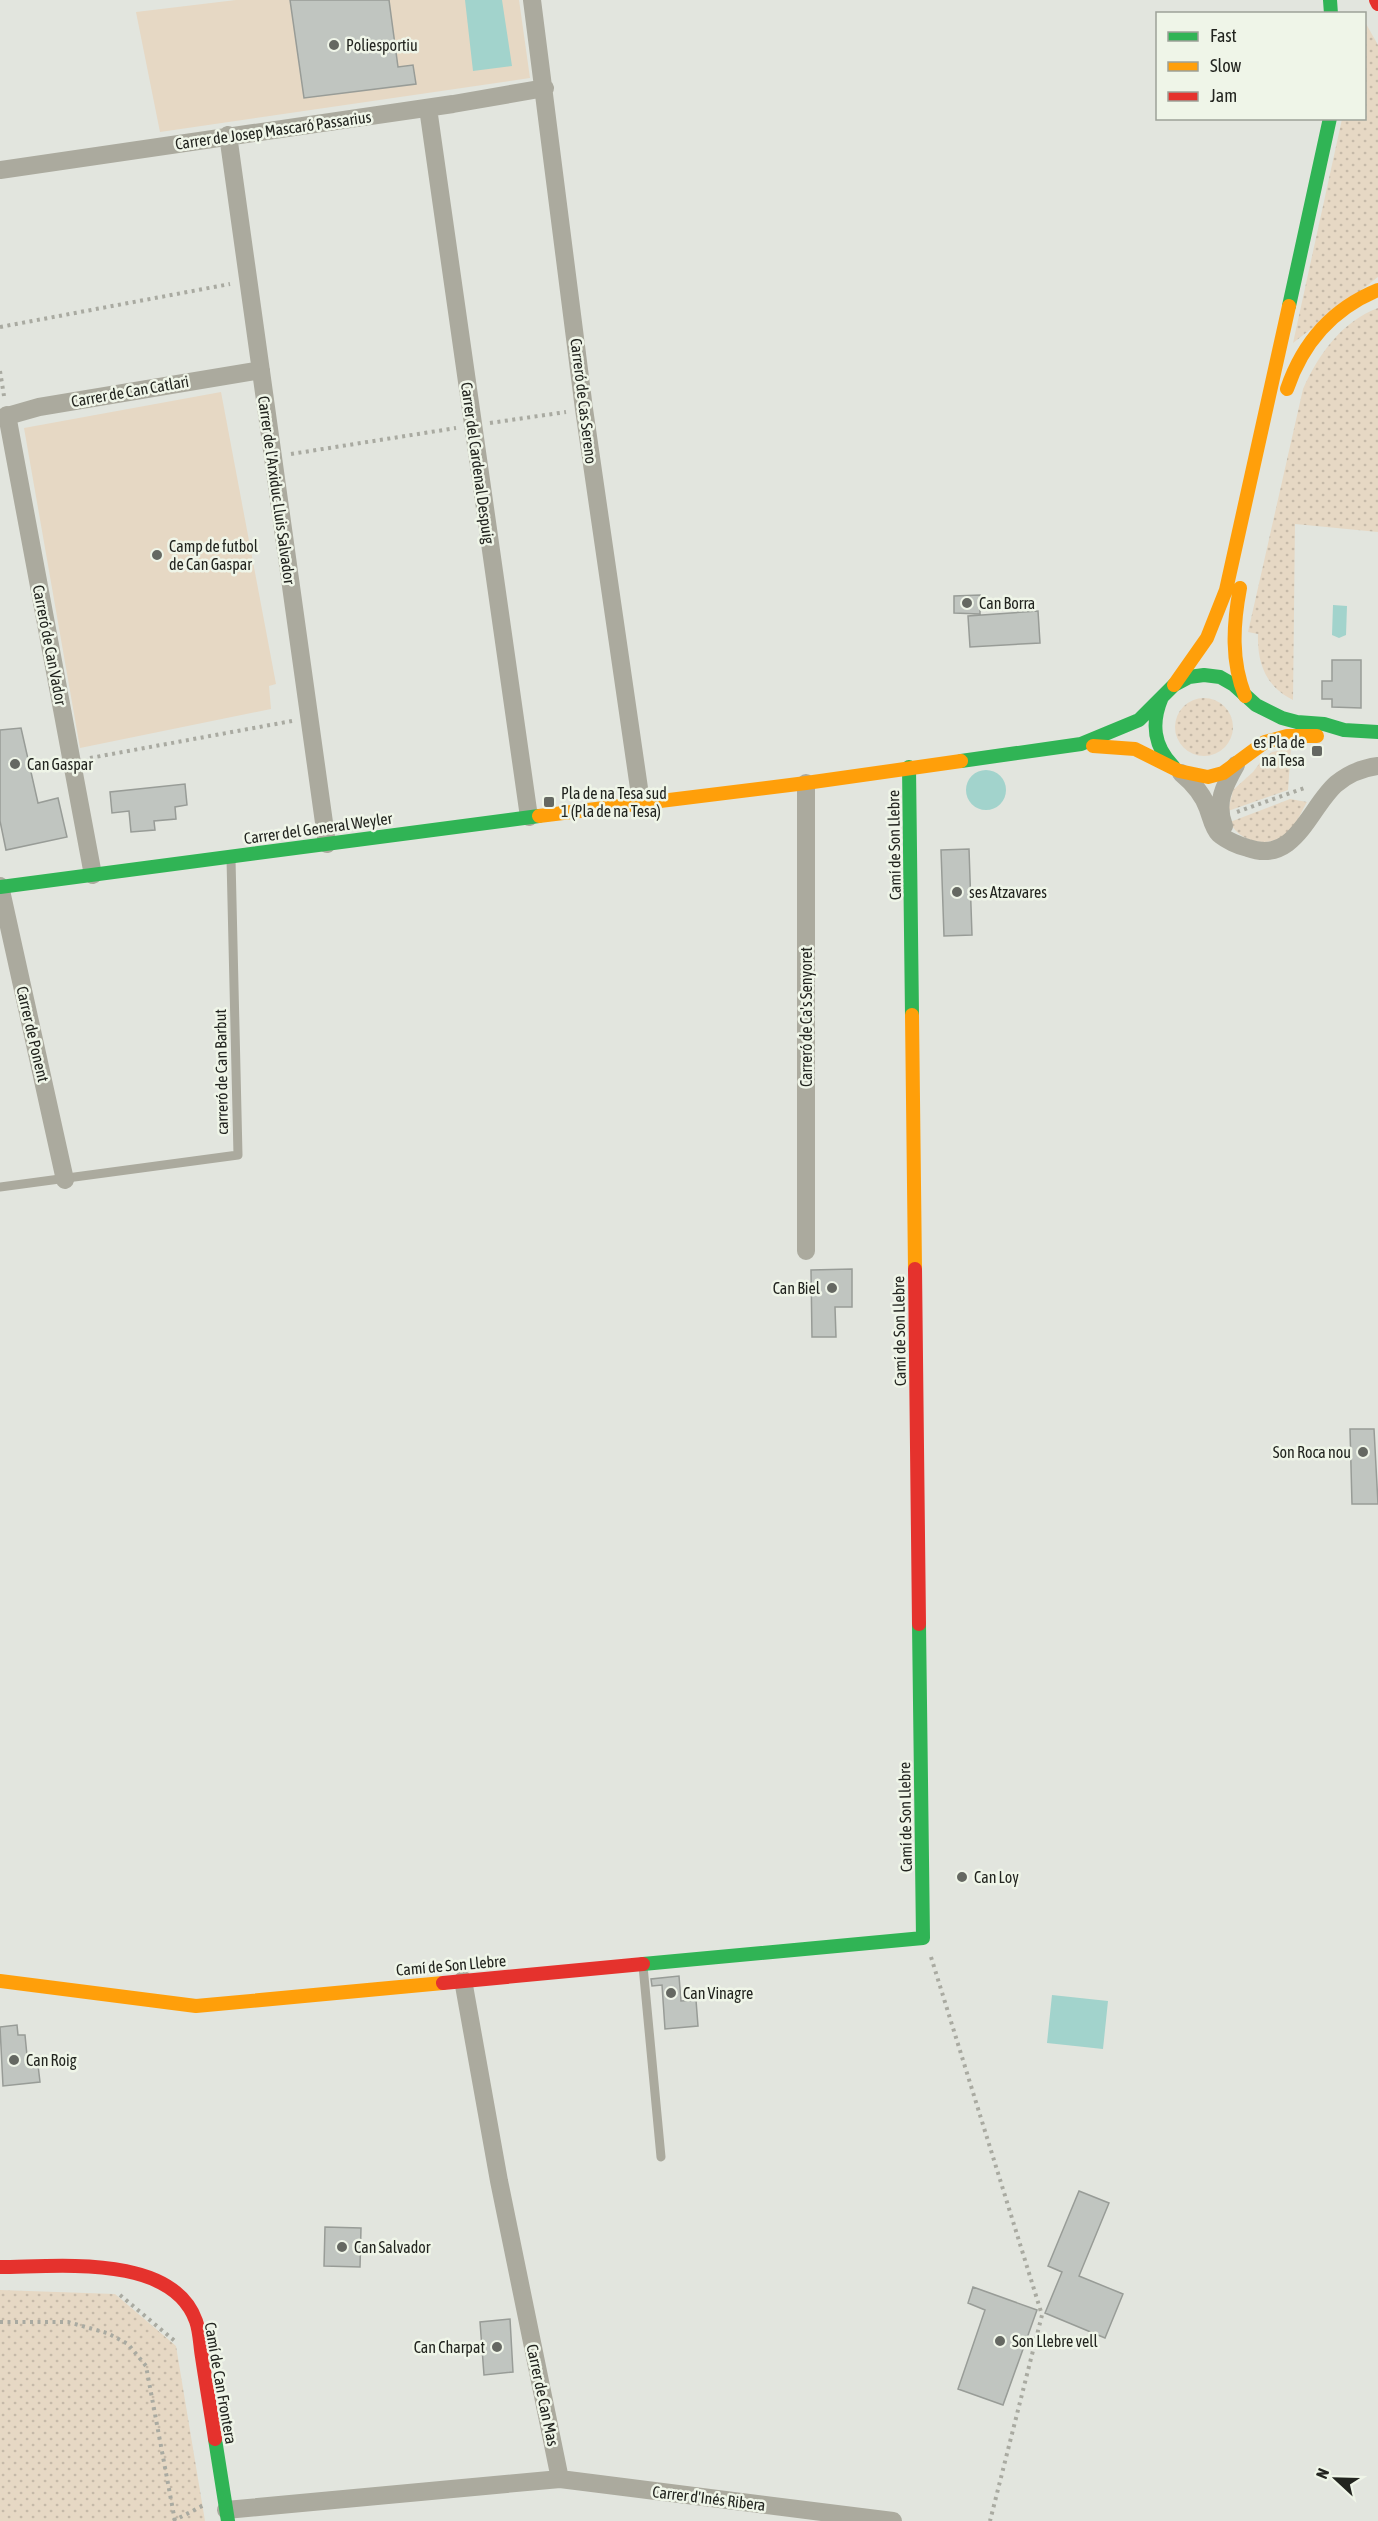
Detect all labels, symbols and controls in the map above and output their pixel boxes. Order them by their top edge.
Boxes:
legend [1156,12,1366,120]
text: Fast [1210,25,1237,46]
place label: Poliesportiu [346,36,418,55]
marker: Poliesportiu [327,38,341,52]
text: Slow [1210,55,1241,76]
text: Jam [1210,85,1237,106]
street label: Carrer de Josep Mascaró Passarius [174,107,373,154]
street label: Carreró de Cas Sereno [567,337,601,465]
street label: Carrer de Can Catlari [70,372,190,410]
street label: Carrer del Cardenal Despuig [457,381,498,545]
street label: Carrer de l'Arxiduc Lluis Salvador [255,395,299,586]
place label: Camp de futbol de Can Gaspar [169,537,259,574]
marker: Camp de futbol de Can Gaspar [150,548,164,562]
street label: Carreró de Can Vador [30,583,71,707]
place label: Can Borra [979,594,1035,612]
marker: Can Borra [960,596,974,610]
place label: es Pla de na Tesa [1253,733,1305,769]
marker: es Pla de na Tesa [1310,744,1324,758]
place label: Can Gaspar [27,755,93,774]
marker: Can Gaspar [8,757,22,771]
place label: Pla de na Tesa sud 1 (Pla de na Tesa) [561,784,667,821]
street label: Camí de Son Llebre [884,790,904,900]
marker: Pla de na Tesa sud 1 (Pla de na Tesa) [542,795,556,809]
street label: Carrer del General Weyler [243,809,394,848]
place label: ses Atzavares [969,883,1047,901]
marker: ses Atzavares [950,885,964,899]
street label: Carreró de Ca's Senyoret [797,947,816,1087]
street label: Carrer de Ponent [13,984,53,1084]
street label: carreró de Can Barbut [211,1009,231,1135]
street label: Camí de Son Llebre [889,1276,909,1386]
place label: Can Biel [773,1279,821,1297]
marker: Can Biel [825,1281,839,1295]
place label: Son Roca nou [1273,1443,1351,1461]
marker: Son Roca nou [1356,1445,1370,1459]
street label: Camí de Son Llebre [895,1762,915,1872]
place label: Can Loy [974,1868,1019,1887]
marker: Can Loy [955,1870,969,1884]
street label: Camí de Son Llebre [395,1951,507,1979]
place label: Can Vinagre [683,1984,753,2003]
marker: Can Vinagre [664,1986,678,2000]
place label: Can Roig [26,2051,77,2070]
marker: Can Roig [7,2053,21,2067]
place label: Can Salvador [354,2238,431,2256]
marker: Can Salvador [335,2240,349,2254]
street label: Camí de Can Frontera [201,2321,241,2445]
place label: Son Llebre vell [1012,2332,1098,2350]
marker: Son Llebre vell [993,2334,1007,2348]
place label: Can Charpat [414,2338,485,2357]
marker: Can Charpat [490,2340,504,2354]
street label: Carrer de Can Mas [523,2342,563,2448]
north arrow [1306,2449,1366,2509]
text: N [1312,2466,1332,2481]
street label: Carrer d'Inés Ribera [651,2482,767,2514]

